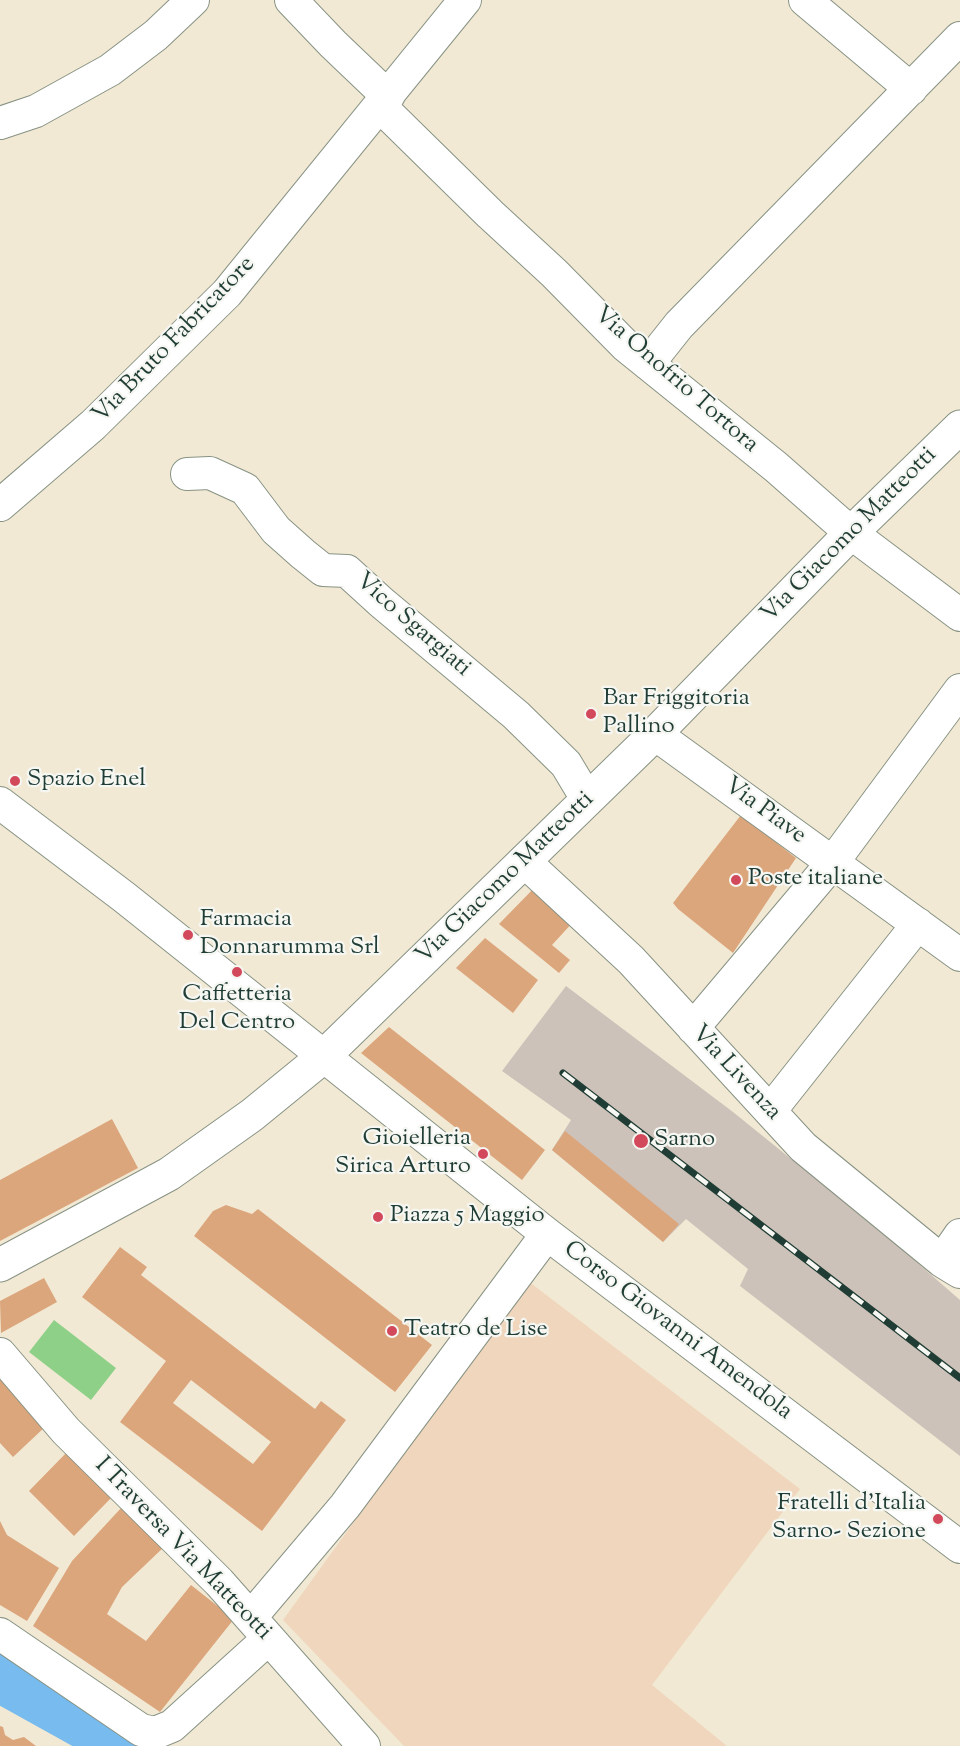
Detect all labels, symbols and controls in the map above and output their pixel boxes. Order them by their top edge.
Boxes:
street label: Via Bruto Fabricatore [88,251,262,431]
street label: Via Onofrio Tortora [587,302,763,460]
street label: Via Giacomo Matteotti [756,442,944,630]
street label: Vico Sgargiati [348,568,476,684]
place label: Bar Friggitoria Pallino [603,686,750,742]
marker: Bar Friggitoria Pallino [584,707,598,721]
place label: Spazio Enel [27,767,146,795]
street label: Via Piave [717,773,811,851]
marker: Spazio Enel [8,774,22,788]
street label: Via Giacomo Matteotti [411,786,601,972]
place label: Poste italiane [748,866,883,894]
marker: Poste italiane [729,873,743,887]
place label: Farmacia Donnarumma Srl [200,907,380,963]
marker: Farmacia Donnarumma Srl [181,928,195,942]
marker: Caffetteria Del Centro [230,965,244,979]
place label: Caffetteria Del Centro [179,982,295,1038]
street label: Via Livenza [684,1020,786,1128]
place label: Gioielleria Sirica Arturo [335,1126,471,1182]
place label: Sarno [654,1127,715,1155]
marker: Sarno [632,1132,650,1150]
marker: Gioielleria Sirica Arturo [476,1147,490,1161]
place label: Piazza 5 Maggio [390,1203,545,1231]
marker: Piazza 5 Maggio [371,1210,385,1224]
street label: Corso Giovanni Amendola [557,1236,797,1428]
place label: Teatro de Lise [404,1317,548,1345]
marker: Teatro de Lise [385,1324,399,1338]
street label: I Traversa Via Matteotti [87,1453,277,1647]
place label: Fratelli d'Italia Sarno- Sezione [772,1491,926,1547]
marker: Fratelli d'Italia Sarno- Sezione [931,1512,945,1526]

